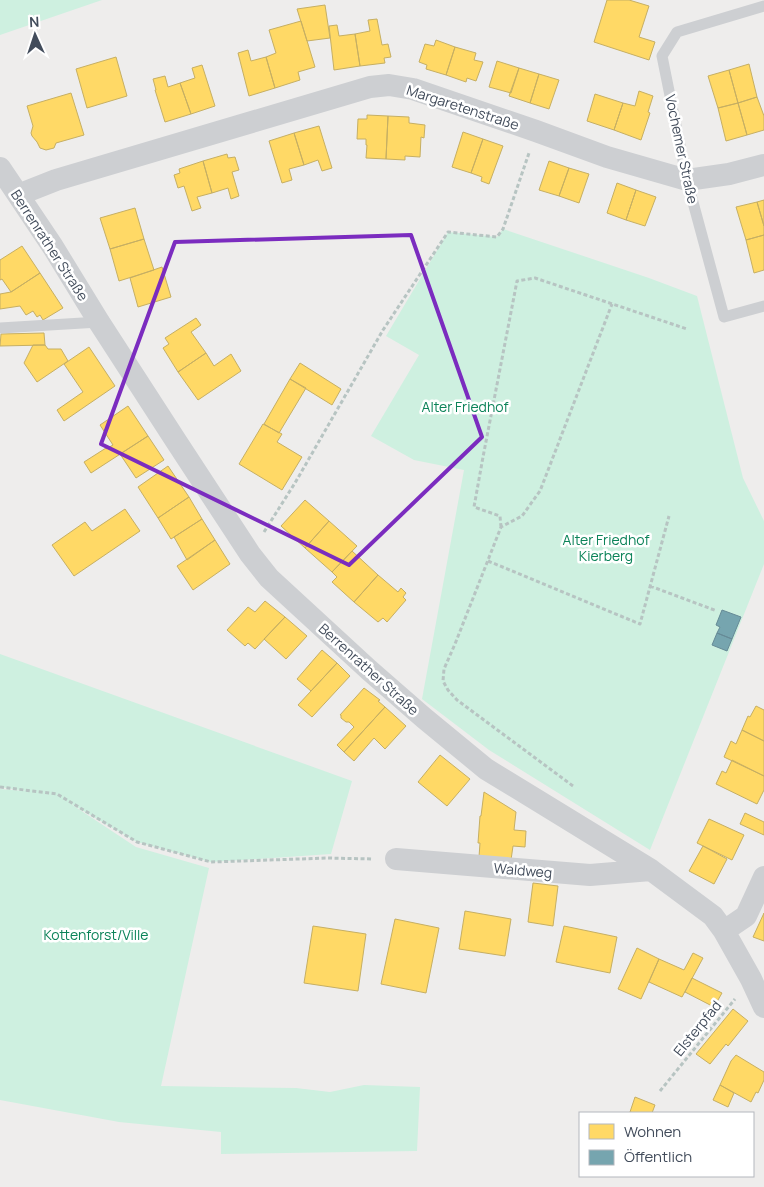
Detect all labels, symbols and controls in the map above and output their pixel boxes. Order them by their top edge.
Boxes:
north arrow [10,10,60,60]
text: N [29,12,40,31]
street label: Margaretenstraße [404,80,522,134]
street label: Vochemer Straße [661,93,703,205]
street label: Berrenrather Straße [7,186,93,304]
park label: Alter Friedhof [422,397,508,416]
park label: Alter Friedhof Kierberg [563,530,649,565]
street label: Berrenrather Straße [315,619,423,719]
street label: Waldweg [493,858,553,882]
park label: Kottenforst/Ville [44,925,148,944]
street label: Elsterpfad [669,996,725,1060]
legend [579,1112,754,1177]
text: Wohnen [624,1121,681,1142]
text: Öffentlich [624,1146,692,1167]

